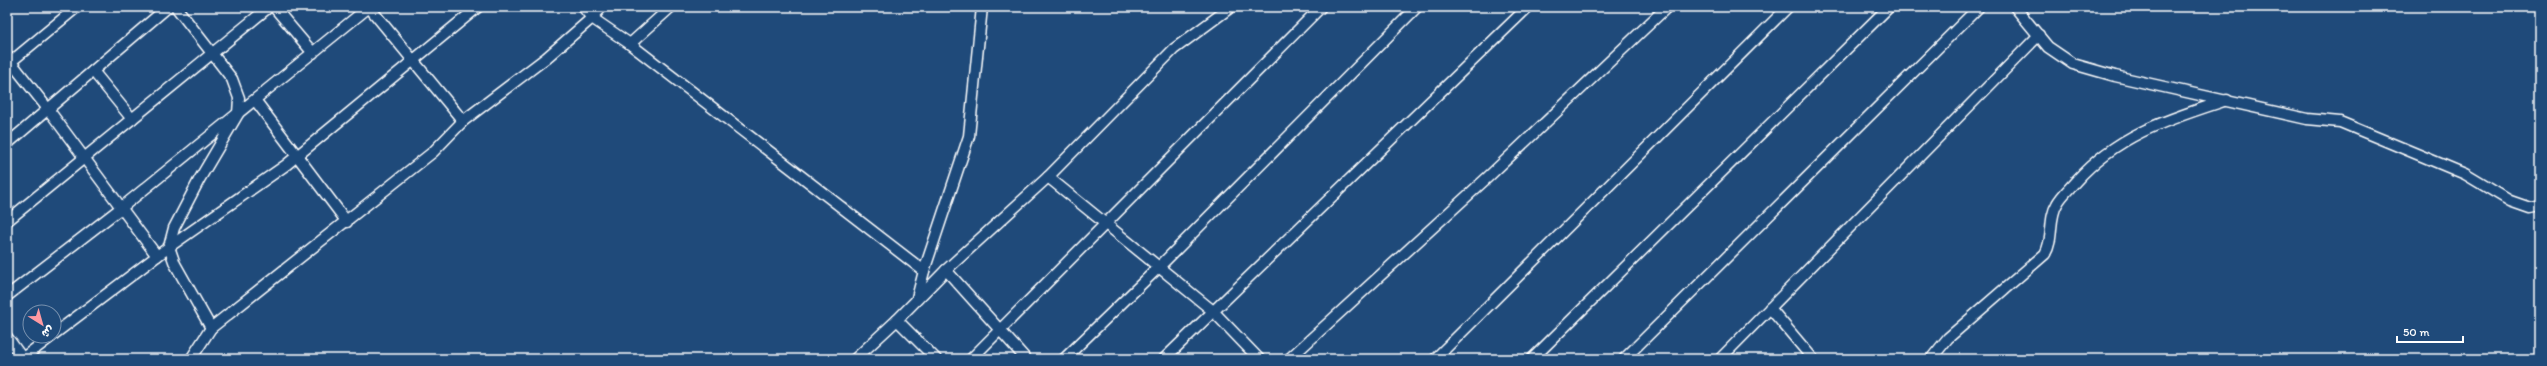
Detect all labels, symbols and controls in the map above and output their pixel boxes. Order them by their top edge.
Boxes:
north arrow [22,304,62,344]
scale bar [2397,318,2463,344]
text: ش [39,323,56,340]
text: 50 m [2403,325,2429,339]

